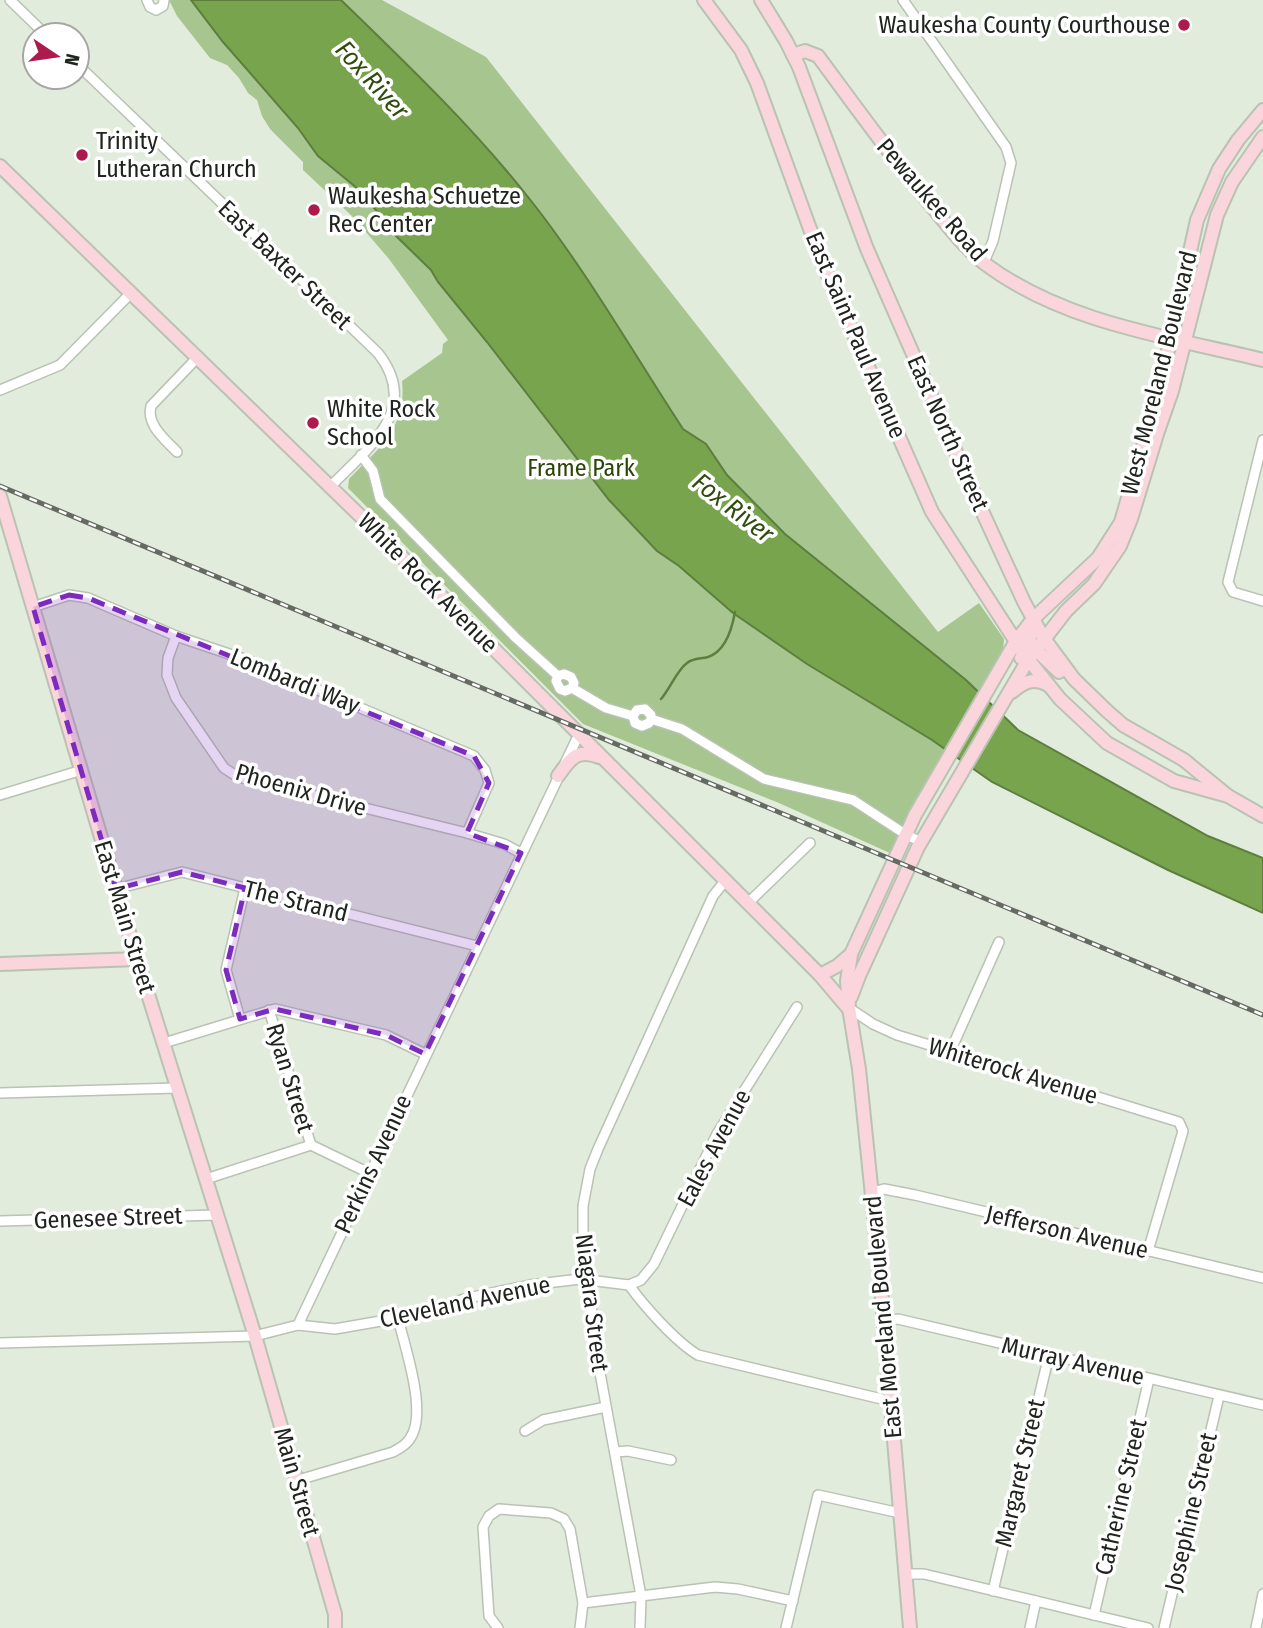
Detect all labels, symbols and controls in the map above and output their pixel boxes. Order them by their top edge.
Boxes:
place label: Waukesha County Courthouse [879,11,1170,39]
marker: Waukesha County Courthouse [1176,17,1192,33]
north arrow [21,21,91,91]
water label: Fox River [329,35,416,126]
text: N [60,52,85,68]
place label: Trinity Lutheran Church [96,127,257,183]
street label: Pewaukee Road [871,133,993,267]
marker: Trinity Lutheran Church [74,147,90,163]
place label: Waukesha Schuetze Rec Center [328,182,521,238]
street label: East Baxter Street [213,194,357,336]
marker: Waukesha Schuetze Rec Center [306,202,322,218]
street label: East Saint Paul Avenue [800,227,912,443]
street label: West Moreland Boulevard [1115,248,1203,498]
street label: East North Street [901,351,995,515]
place label: White Rock School [327,395,436,451]
marker: White Rock School [305,415,321,431]
park label: Frame Park [527,454,636,482]
water label: Fox River [686,467,781,550]
street label: White Rock Avenue [352,507,504,659]
street label: Lombardi Way [226,642,364,720]
street label: Phoenix Drive [232,758,370,822]
street label: East Main Street [88,837,162,997]
street label: The Strand [241,875,351,927]
street label: Ryan Street [260,1020,320,1136]
street label: Whiterock Avenue [925,1032,1101,1110]
street label: Eales Avenue [671,1085,757,1211]
street label: Perkins Avenue [329,1090,417,1238]
street label: East Moreland Boulevard [858,1194,908,1440]
street label: Jefferson Avenue [983,1200,1151,1264]
street label: Genesee Street [33,1201,183,1235]
street label: Niagara Street [570,1232,614,1374]
street label: Cleveland Avenue [377,1270,553,1334]
street label: Murray Avenue [999,1331,1147,1391]
street label: Margaret Street [989,1396,1051,1550]
street label: Catherine Street [1089,1416,1153,1578]
street label: Main Street [268,1424,326,1540]
street label: Josephine Street [1159,1430,1223,1594]

